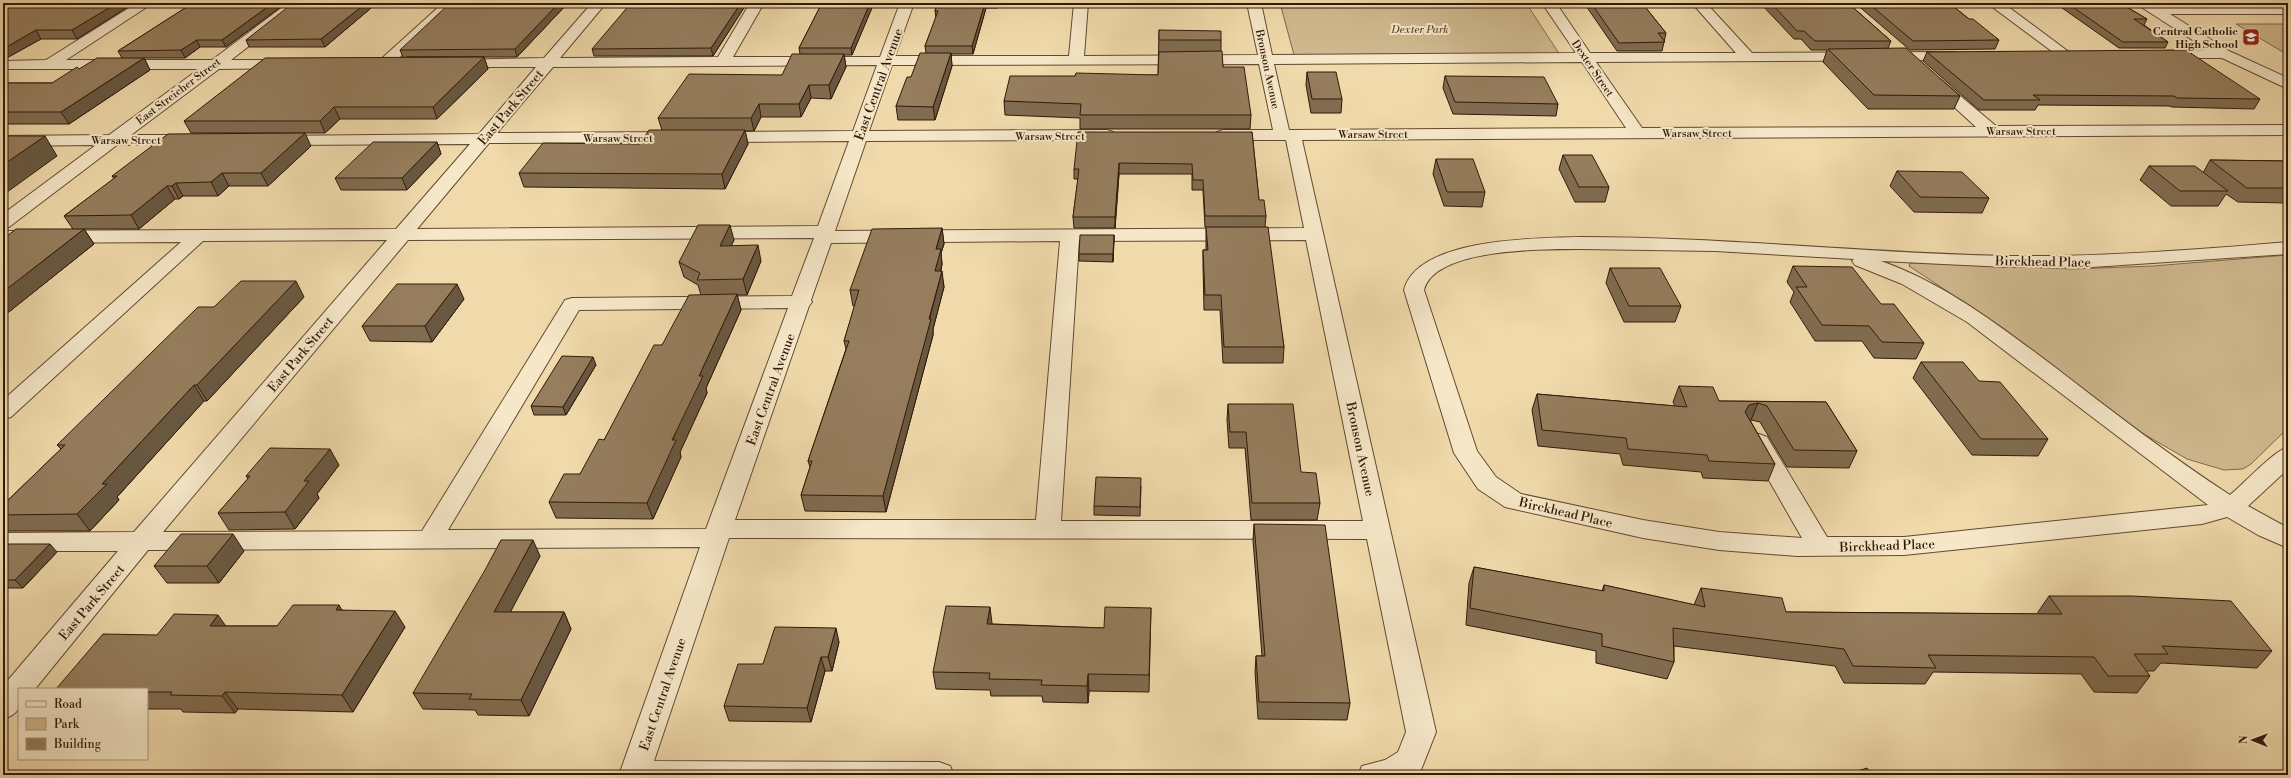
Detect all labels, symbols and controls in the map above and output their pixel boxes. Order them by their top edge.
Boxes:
park label: Dexter Park [1390,23,1449,37]
place label: Central Catholic High School [2153,25,2238,52]
street label: East Central Avenue [851,26,907,143]
street label: Bronson Avenue [1252,27,1282,111]
school or university icon: Central Catholic High School [2241,27,2261,47]
street label: Dexter Street [1568,37,1616,100]
street label: East Streicher Street [133,55,224,128]
street label: East Park Street [475,66,547,149]
street label: Warsaw Street [1985,125,2056,139]
street label: Warsaw Street [1661,127,1732,141]
street label: Warsaw Street [1337,128,1408,142]
street label: Warsaw Street [1014,130,1085,144]
street label: Warsaw Street [582,132,653,146]
street label: Warsaw Street [90,134,161,148]
street label: Birckhead Place [1994,253,2091,271]
street label: East Park Street [265,313,337,396]
street label: East Central Avenue [743,331,799,448]
street label: Bronson Avenue [1342,400,1378,498]
street label: Birckhead Place [1516,494,1615,532]
street label: Birckhead Place [1838,536,1936,556]
street label: East Park Street [56,561,128,644]
street label: East Central Avenue [636,636,690,753]
legend [18,688,148,760]
text: Road [54,697,82,712]
text: Park [54,717,80,732]
north arrow [2233,720,2273,760]
text: N [2237,735,2251,744]
text: Building [53,737,102,752]

